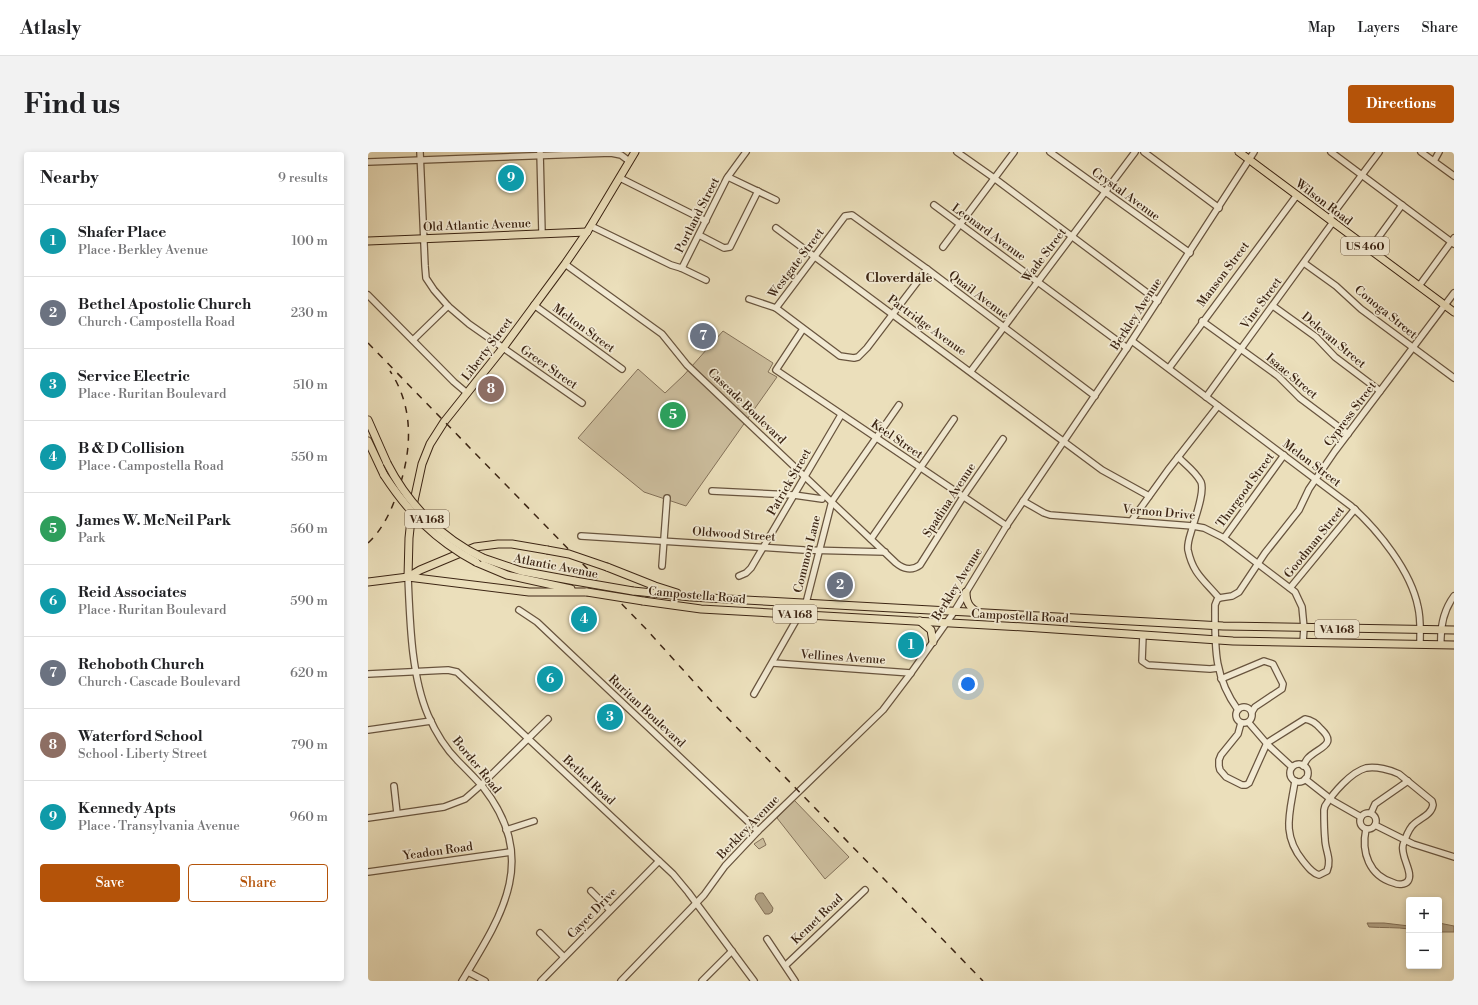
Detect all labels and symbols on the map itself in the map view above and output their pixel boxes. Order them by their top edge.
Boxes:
pin: 9 [498,163,524,193]
street label: Crystal Avenue [1088,164,1163,224]
street label: Portland Street [672,174,723,255]
street label: Wilson Road [1291,176,1355,229]
street label: Leonard Avenue [949,201,1029,264]
street label: Old Atlantic Avenue [423,216,531,235]
street label: Westgate Street [765,225,828,302]
street label: Wade Street [1019,225,1070,286]
road number: US 460 [1341,237,1389,255]
street label: Manson Street [1194,238,1253,310]
street label: Quail Avenue [945,268,1012,323]
district label: Cloverdale [865,270,933,286]
street label: Vine Street [1237,274,1286,333]
street label: Berkley Avenue [1107,275,1165,354]
street label: Conoga Street [1351,283,1421,343]
street label: Partridge Avenue [884,292,969,359]
street label: Melton Street [550,301,618,356]
street label: Delevan Street [1299,309,1369,372]
street label: Liberty Street [459,314,517,384]
pin: 7 [690,321,716,351]
street label: Greer Street [517,342,581,393]
street label: Isaac Street [1263,350,1321,403]
street label: Cascade Boulevard [705,365,789,447]
pin: 8 [478,374,504,404]
street label: Cypress Street [1321,378,1380,450]
pin: 5 [660,400,686,430]
street label: Keel Street [868,417,926,463]
street label: Melon Street [1280,437,1344,491]
street label: Patrick Street [764,446,815,518]
street label: Thurgood Street [1213,449,1278,531]
street label: Spadina Avenue [920,460,979,540]
street label: Vernon Drive [1121,502,1196,523]
street label: Goodman Street [1281,503,1348,581]
road number: VA 168 [405,510,449,528]
street label: Common Lane [791,514,824,595]
street label: Oldwood Street [692,524,777,545]
street label: Berkley Avenue [928,545,986,624]
street label: Atlantic Avenue [511,551,599,582]
pin: 2 [827,570,853,600]
street label: Campostella Road [648,584,746,607]
pin: 4 [571,604,597,634]
road number: VA 168 [773,605,817,623]
street label: Campostella Road [971,606,1069,627]
road number: VA 168 [1315,620,1359,638]
pin: 1 [898,630,924,660]
street label: Vellines Avenue [799,647,886,668]
pin: 6 [537,664,563,694]
street label: Ruritan Boulevard [605,672,688,751]
your location [958,674,978,694]
pin: 3 [597,702,623,732]
street label: Border Road [449,733,504,797]
street label: Bethel Road [559,752,618,808]
street label: Berkley Avenue [713,792,783,863]
street label: Yeadon Road [401,839,474,864]
street label: Cayce Drive [564,885,620,942]
street label: Kemet Road [788,891,846,948]

